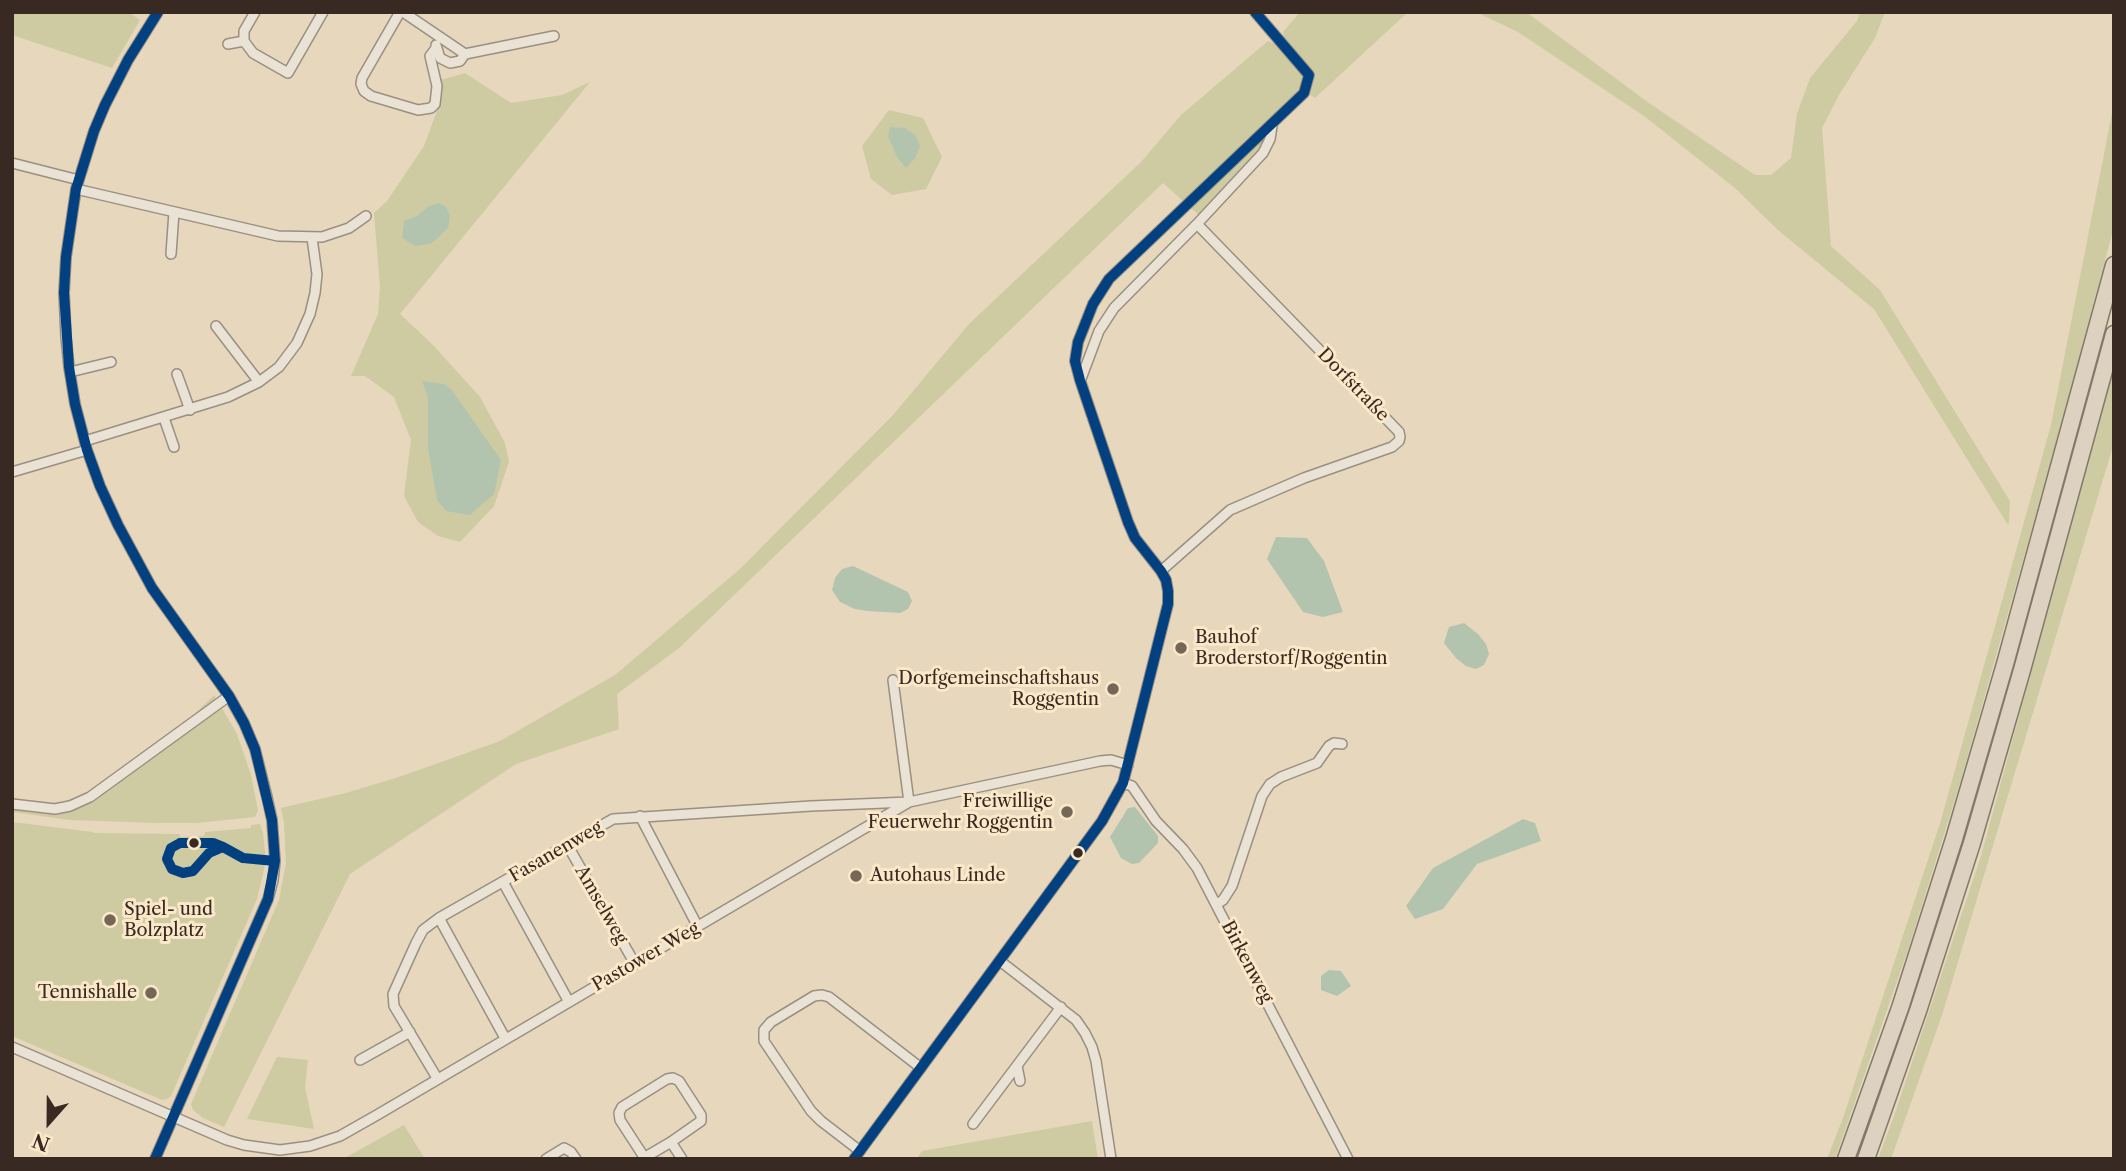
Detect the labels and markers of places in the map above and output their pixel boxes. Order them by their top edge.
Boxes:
place label: Bauhof Broderstorf/Roggentin [1195,627,1388,670]
marker: Bauhof Broderstorf/Roggentin [1173,640,1189,656]
place label: Dorfgemeinschaftshaus Roggentin [898,668,1099,710]
marker: Dorfgemeinschaftshaus Roggentin [1105,681,1121,697]
place label: Freiwillige Feuerwehr Roggentin [868,791,1053,834]
marker: Freiwillige Feuerwehr Roggentin [1059,804,1075,820]
unlabelled marker [187,836,201,850]
unlabelled marker [1071,846,1085,860]
place label: Autohaus Linde [870,865,1006,887]
marker: Autohaus Linde [848,868,864,884]
place label: Spiel- und Bolzplatz [124,899,213,942]
marker: Spiel- und Bolzplatz [102,912,118,928]
place label: Tennishalle [38,982,137,1004]
marker: Tennishalle [143,985,159,1001]

